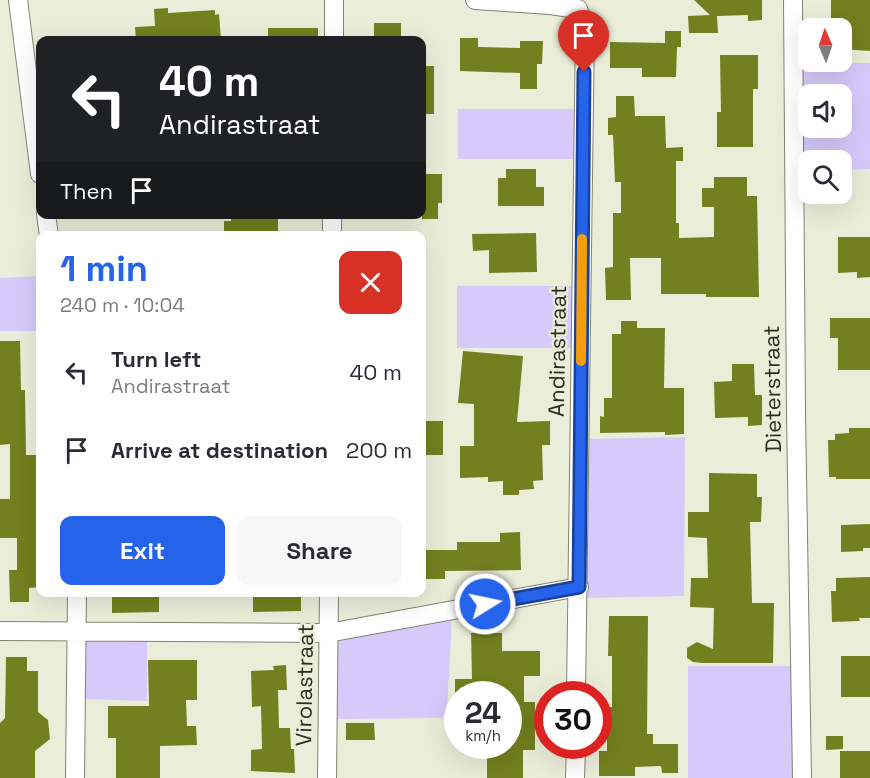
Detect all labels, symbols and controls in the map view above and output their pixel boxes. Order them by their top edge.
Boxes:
pin [558,10,609,72]
north arrow [798,18,852,72]
map controls [798,18,852,204]
icon: arrive [567,19,600,52]
text: 40 m [159,55,259,108]
icon: left [60,60,138,138]
button: sound [798,84,852,138]
text: Andirastraat [159,107,320,142]
button: search [798,150,852,204]
icon: arrive [125,174,158,207]
text: Then [60,177,113,205]
text: 1 min [60,246,148,292]
button: close [339,251,402,314]
street label: Andirastraat [542,285,572,417]
text: 240 m · 10:04 [60,292,185,318]
street label: Dieterstraat [757,325,787,453]
text: Turn left [111,345,201,373]
icon: left [60,356,93,389]
text: 40 m [350,358,402,386]
text: Andirastraat [111,373,231,399]
icon: arrive [60,434,93,467]
text: Arrive at destination [111,436,328,464]
text: 200 m [346,436,412,464]
button: Exit [60,516,225,585]
button: Share [237,516,402,585]
position arrow [453,572,517,636]
street label: Virolastraat [289,623,319,747]
speed limit sign: 30 [534,681,612,759]
text: 24 [465,693,501,732]
text: km/h [465,726,501,745]

